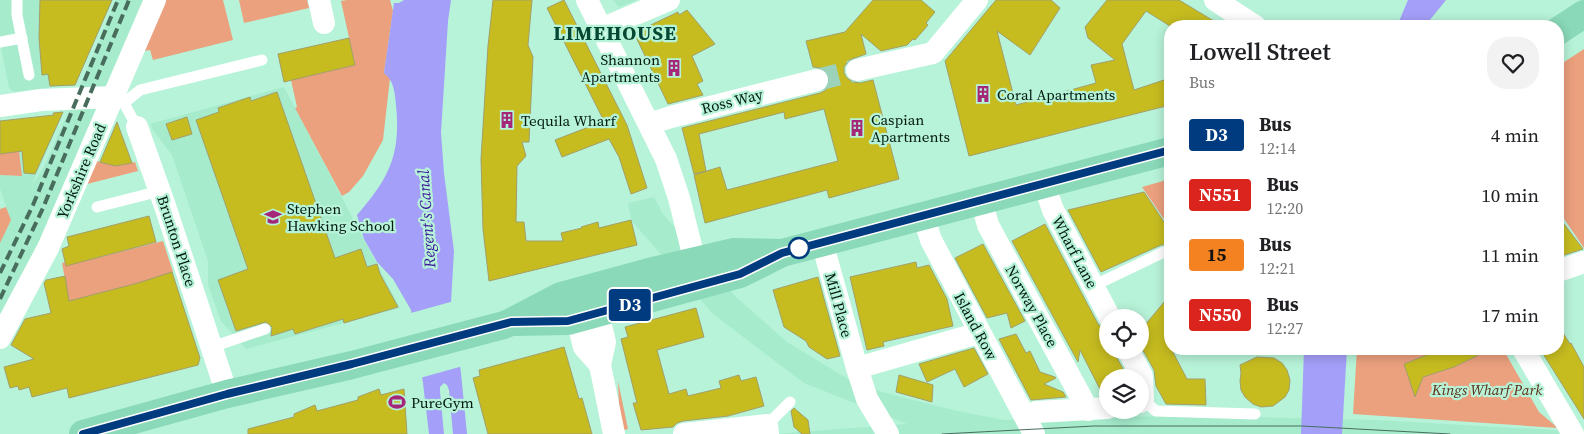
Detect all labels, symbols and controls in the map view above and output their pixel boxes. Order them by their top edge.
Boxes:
district label: LIMEHOUSE [553,19,677,47]
text: Lowell Street [1189,35,1331,68]
button: heart [1487,37,1539,89]
place label: Shannon Apartments [581,49,660,87]
building icon: Shannon Apartments [664,58,684,78]
text: Bus [1189,71,1215,93]
street label: Ross Way [699,83,765,119]
building icon: Coral Apartments [973,84,993,104]
place label: Coral Apartments [997,84,1115,105]
place label: Caspian Apartments [871,109,950,147]
building icon: Tequila Wharf [497,110,517,130]
place label: Tequila Wharf [521,110,618,131]
text: Bus [1259,111,1291,137]
building icon: Caspian Apartments [847,118,867,138]
street label: Yorkshire Road [51,120,111,222]
text: D3 [1205,122,1228,147]
text: 4 min [1491,122,1539,148]
text: 12:14 [1259,137,1296,159]
water label: Regent's Canal [412,169,440,270]
text: Bus [1266,171,1299,197]
text: N551 [1199,182,1241,207]
text: 10 min [1481,182,1539,208]
street label: Brunton Place [152,193,202,290]
text: 12:20 [1266,197,1303,219]
place label: Stephen Hawking School [287,198,395,236]
school or university icon: Stephen Hawking School [263,207,283,227]
street label: Wharf Lane [1047,212,1103,292]
text: Bus [1259,231,1291,257]
unlabelled marker [788,237,810,259]
text: 15 [1207,242,1226,267]
text: 11 min [1481,242,1539,268]
text: 12:21 [1259,257,1296,279]
street label: Norway Place [1001,261,1063,351]
street label: Mill Place [820,270,858,340]
street label: Island Row [949,288,1003,364]
line badge: D3 [608,289,652,321]
text: Bus [1266,291,1299,317]
text: D3 [619,292,641,317]
text: N550 [1199,302,1241,327]
text: 17 min [1481,302,1539,328]
map controls [1099,309,1149,419]
button: locate [1099,309,1149,359]
text: 12:27 [1266,317,1303,339]
button: layers [1099,369,1149,419]
park label: Kings Wharf Park [1431,379,1543,400]
sports icon: PureGym [387,392,407,412]
place label: PureGym [411,392,474,413]

